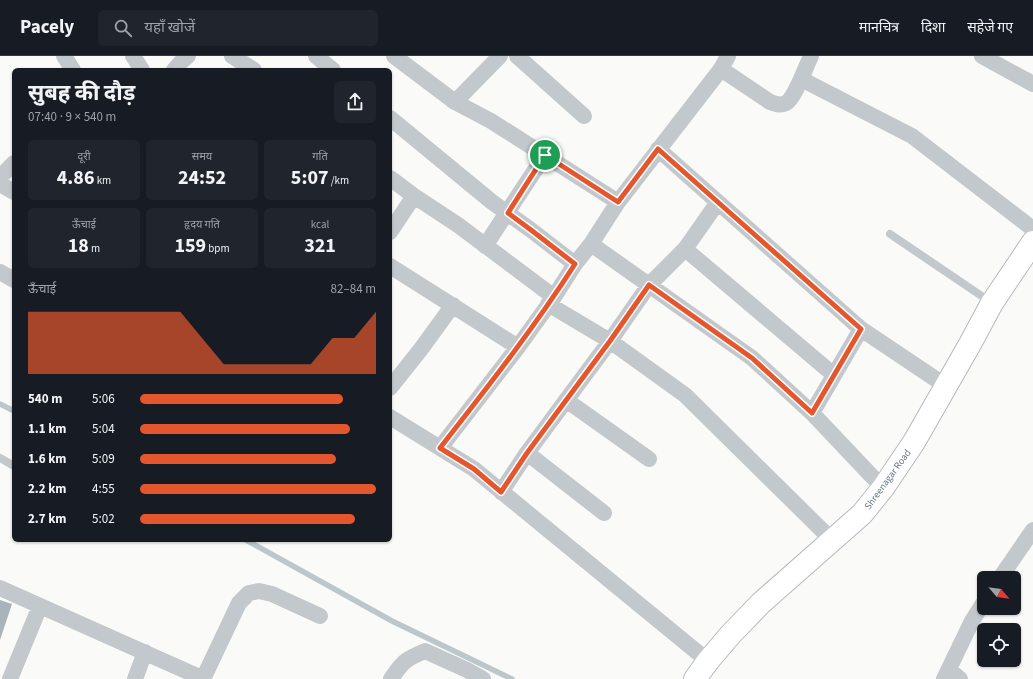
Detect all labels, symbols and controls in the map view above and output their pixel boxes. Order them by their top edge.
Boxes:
search box [98,10,378,46]
text: Pacely [20,14,74,41]
icon: search [112,17,134,39]
text: यहाँ खोजें [144,17,195,38]
text: मानचित्र [859,18,899,38]
text: दिशा [921,18,945,38]
text: सहेजे गए [967,18,1013,38]
text: सुबह की दौड़ [28,77,135,109]
button: share [334,81,376,123]
text: 07:40 · 9 × 540 m [28,108,116,126]
pin [528,138,562,172]
icon: arrive [534,144,556,166]
text: दूरी [77,149,91,164]
text: समय [192,149,212,164]
text: गति [312,149,328,164]
text: 4.86 [57,164,94,192]
text: 24:52 [178,164,226,192]
text: 5:07 [291,164,329,192]
text: km [94,173,111,188]
text: /km [329,173,349,188]
text: ऊँचाई [72,217,96,232]
text: हृदय गति [184,217,220,232]
text: kcal [311,217,329,232]
text: 18 [68,232,89,260]
text: 159 [174,232,206,260]
text: 321 [304,232,336,260]
text: m [89,241,100,256]
text: bpm [206,241,230,256]
text: ऊँचाई [28,280,56,298]
text: 82–84 m [331,280,376,298]
text: 540 m [28,390,62,408]
text: 5:06 [92,390,115,408]
text: 1.1 km [28,420,67,438]
text: 5:04 [92,420,115,438]
street label: Shreenagar Road [861,447,914,513]
text: 1.6 km [28,450,67,468]
text: 5:09 [92,450,115,468]
text: 2.2 km [28,480,67,498]
text: 4:55 [92,480,115,498]
text: 2.7 km [28,510,67,528]
text: 5:02 [92,510,115,528]
north arrow [977,571,1021,615]
map controls [977,571,1021,667]
button: locate [977,623,1021,667]

